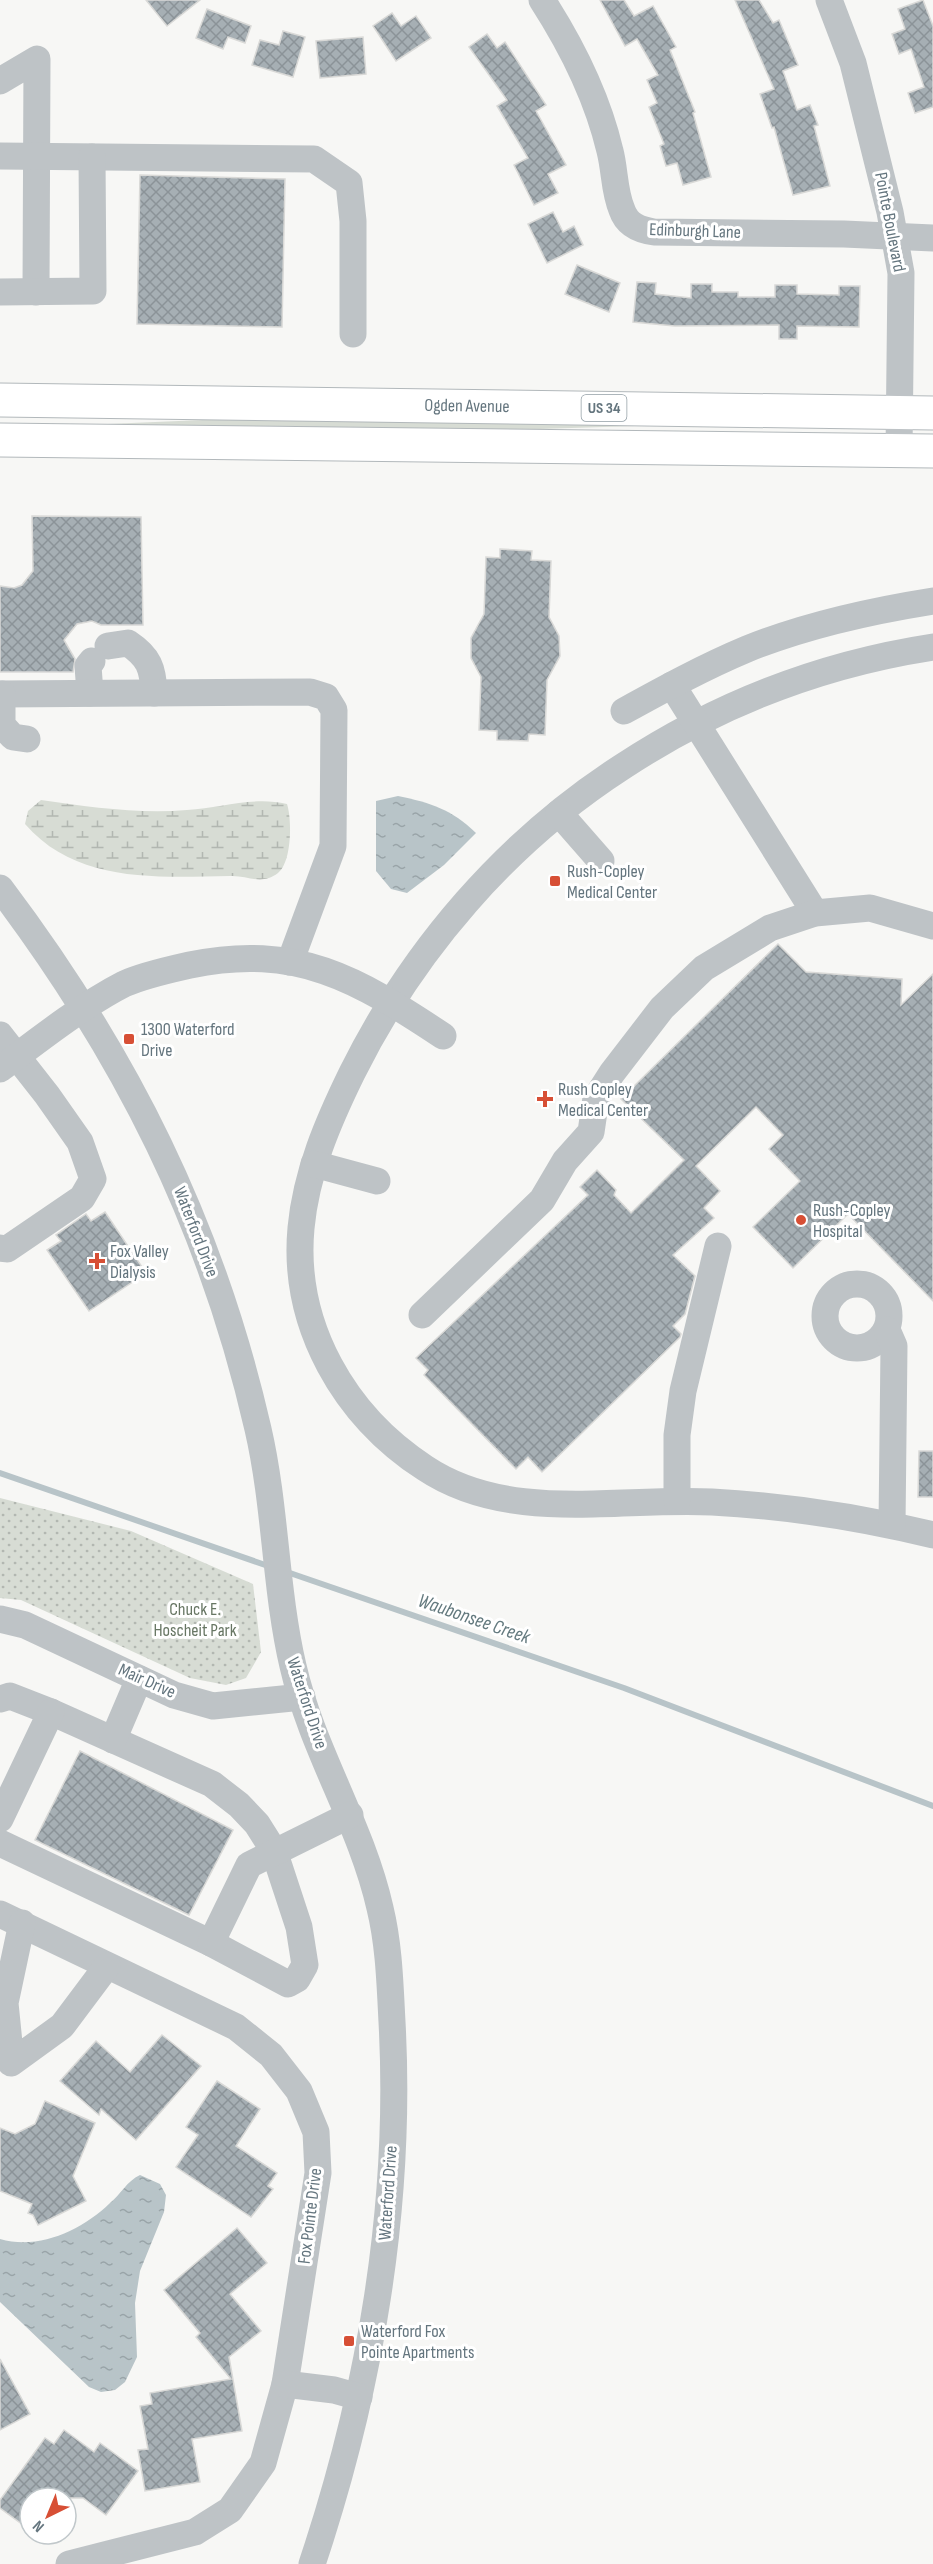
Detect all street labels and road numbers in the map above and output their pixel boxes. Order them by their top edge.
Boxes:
street label: Pointe Boulevard [870,170,910,274]
street label: Edinburgh Lane [649,219,741,243]
street label: Ogden Avenue [424,395,510,417]
road number: US 34 [582,395,626,421]
street label: Waterford Drive [169,1184,223,1280]
street label: Waterford Drive [282,1655,332,1751]
street label: Mair Drive [115,1659,179,1703]
street label: Waterford Drive [374,2145,402,2241]
street label: Fox Pointe Drive [294,2167,326,2265]

